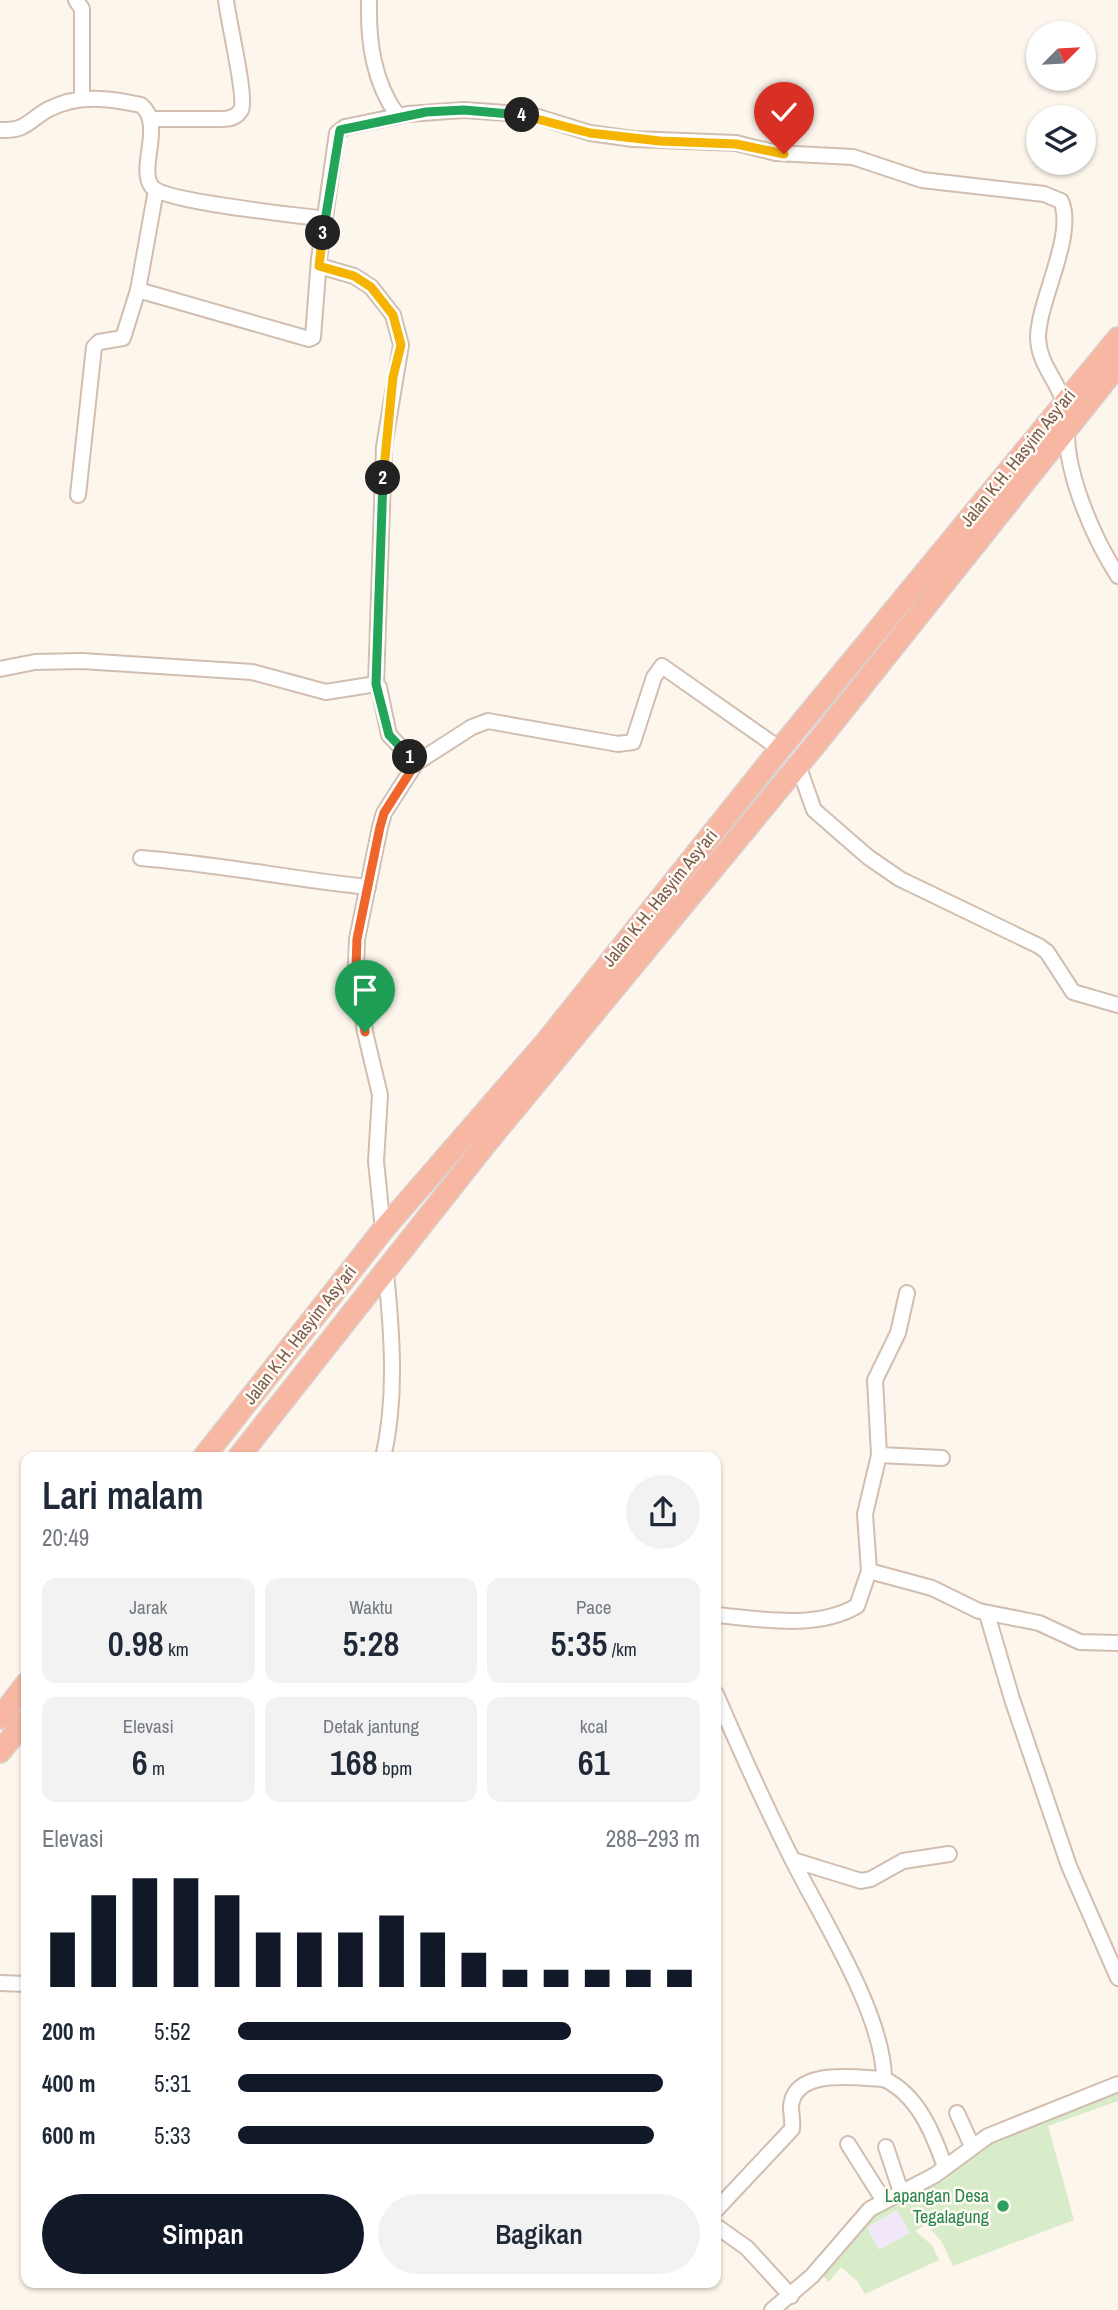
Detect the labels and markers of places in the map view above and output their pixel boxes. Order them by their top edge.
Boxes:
pin [754,82,814,154]
pin: 4 [504,97,540,132]
pin: 3 [306,216,340,250]
pin: 2 [366,461,400,496]
pin: 1 [392,740,428,774]
pin [335,960,395,1032]
place label: Lapangan Desa Tegalagung [885,2183,990,2229]
marker: Lapangan Desa Tegalagung [995,2198,1011,2214]

